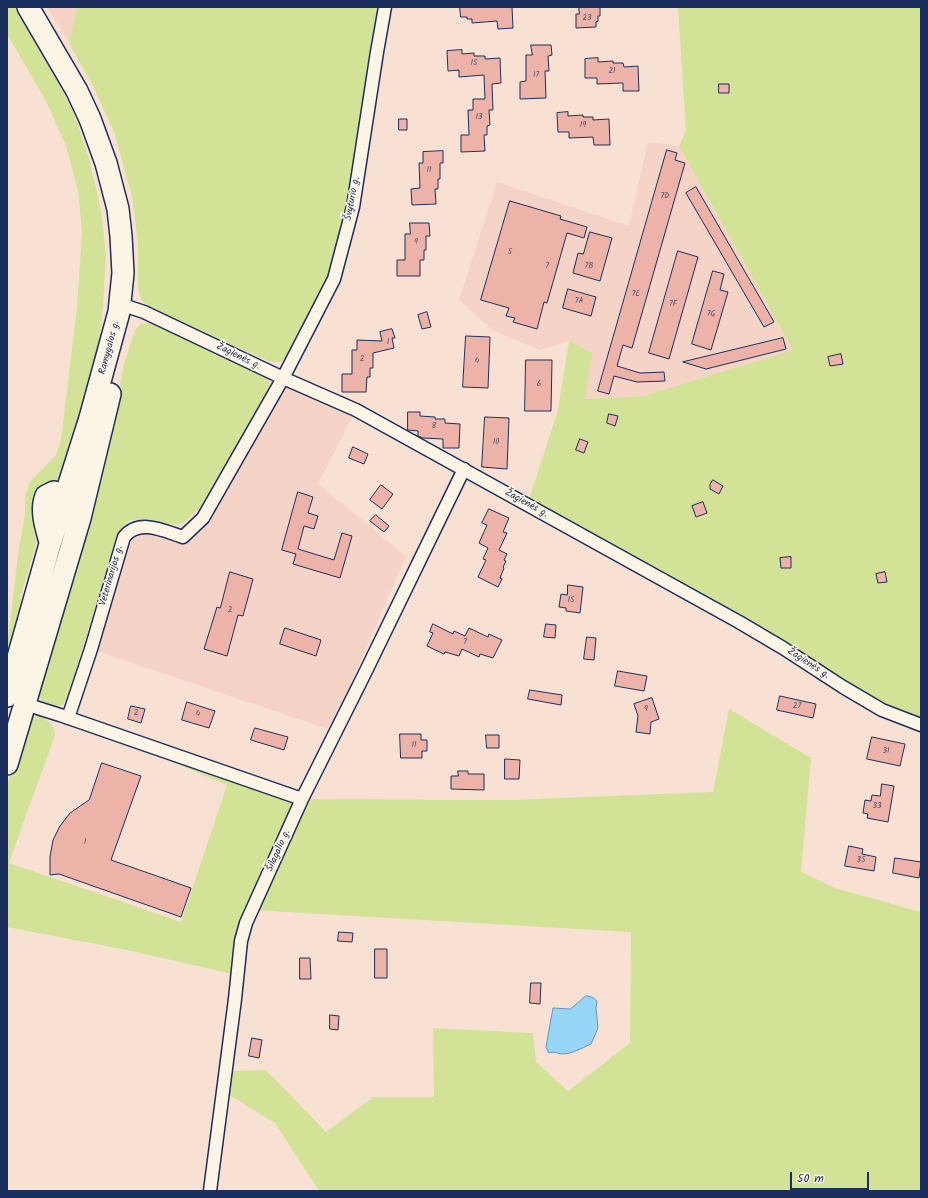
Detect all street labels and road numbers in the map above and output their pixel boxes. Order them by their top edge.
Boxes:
street label: Švyturio g. [343,176,363,222]
street label: Ramygalos g. [97,320,123,376]
street label: Žagienės g. [214,341,262,373]
street label: Žagienės g. [502,487,550,521]
street label: Veterinarijos g. [98,545,126,607]
street label: Žagienės g. [785,646,831,682]
street label: Šilagalio g. [264,828,294,874]

